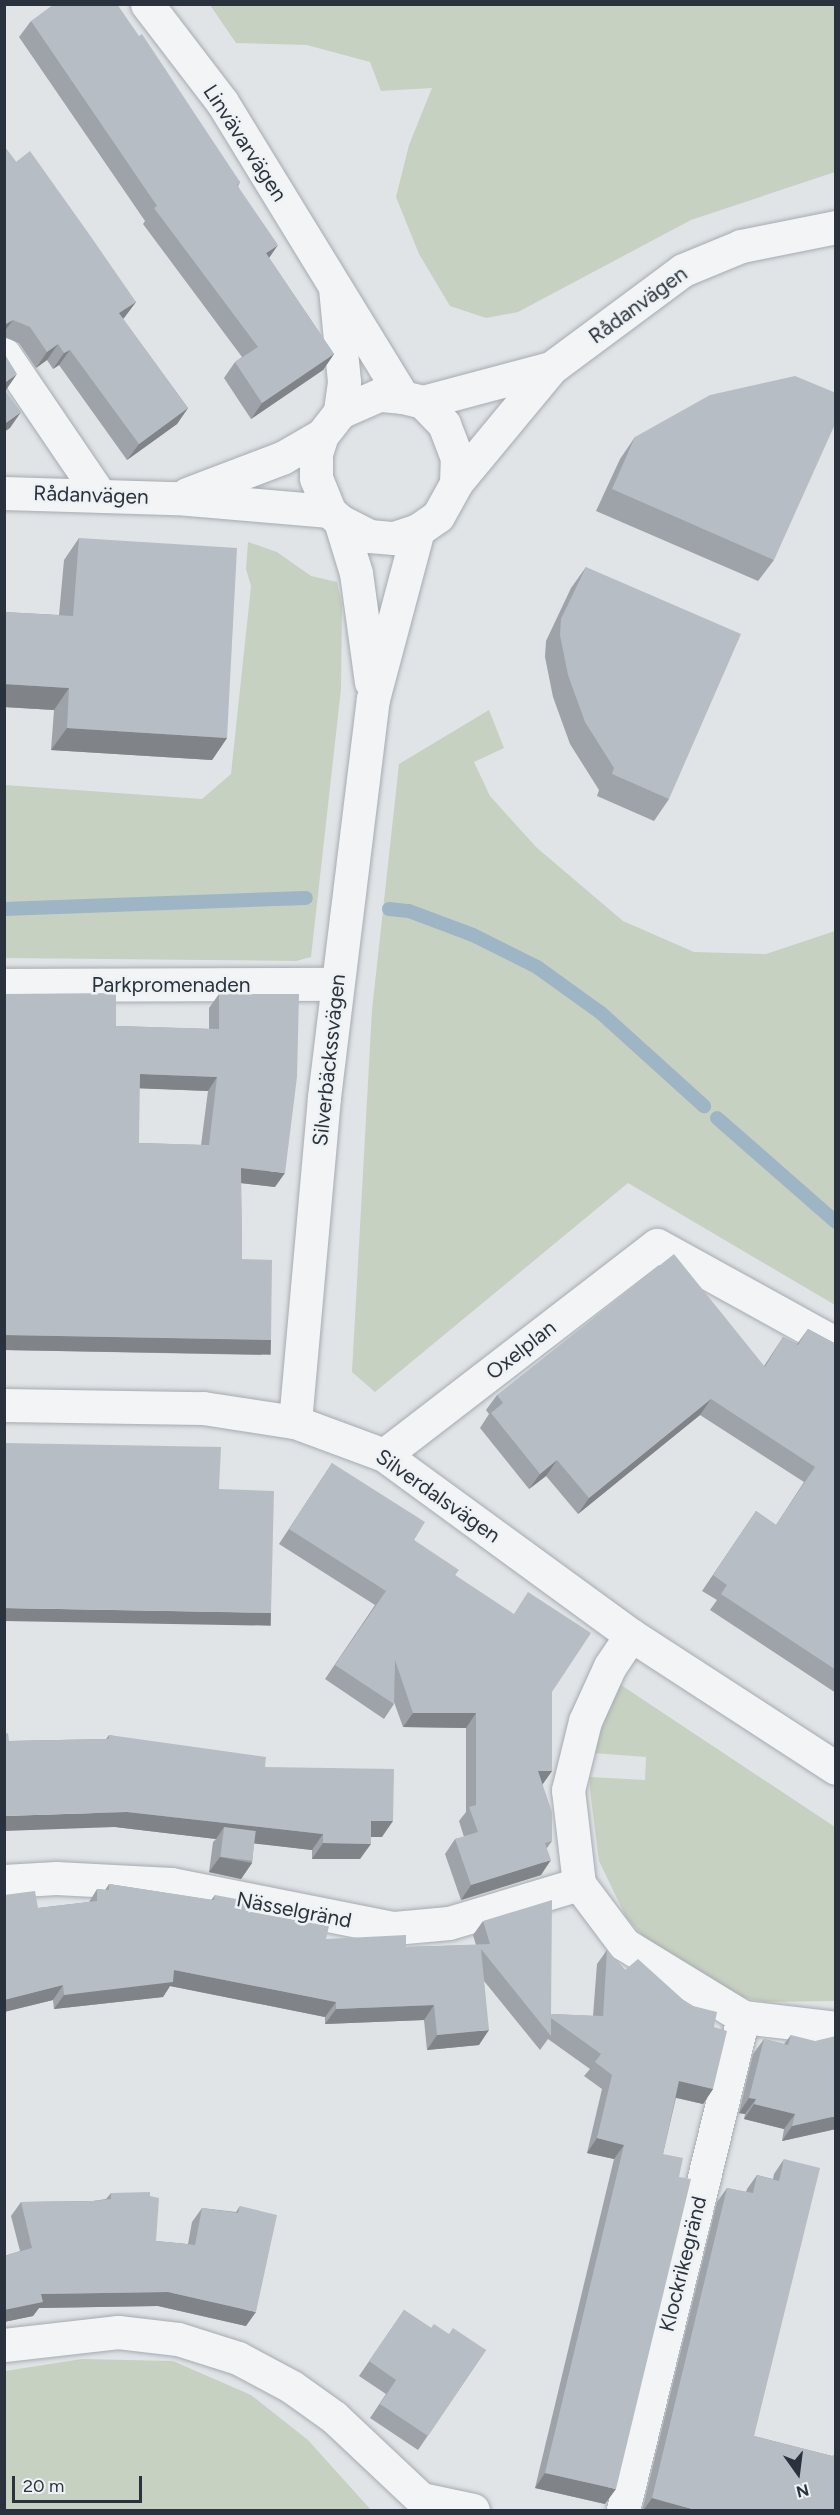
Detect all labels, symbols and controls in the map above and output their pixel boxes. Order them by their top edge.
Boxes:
street label: Linvävarvägen [198,80,292,206]
street label: Rådanvägen [584,261,692,349]
street label: Rådanvägen [33,480,149,510]
street label: Parkpromenaden [92,972,250,998]
street label: Silverbäckssvägen [307,973,351,1147]
street label: Oxelplan [481,1315,561,1385]
street label: Silverdalsvägen [371,1444,505,1548]
street label: Nässelgränd [234,1886,354,1934]
street label: Klockrikegränd [654,2194,712,2334]
north arrow [768,2443,828,2503]
scale bar [15,2464,146,2502]
text: 20 m [23,2475,64,2497]
text: N [794,2480,811,2502]

